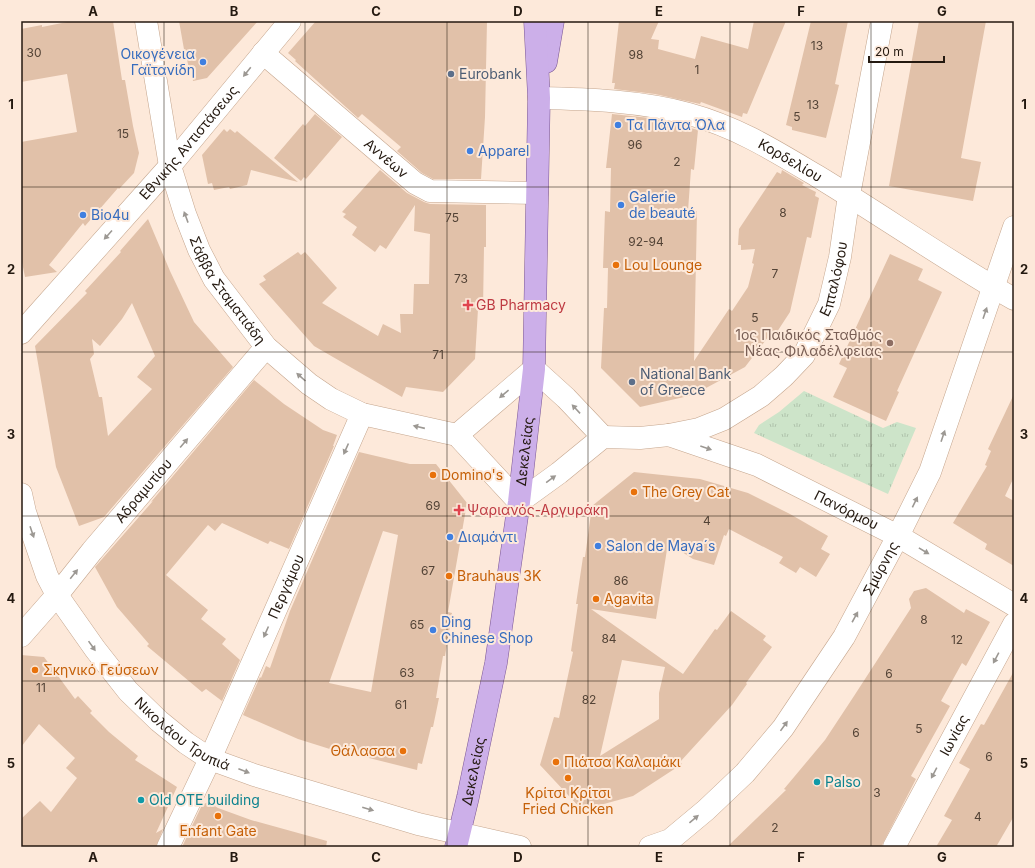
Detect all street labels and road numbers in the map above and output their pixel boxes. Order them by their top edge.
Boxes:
street label: Εθνικής Αντιστάσεως [135,81,241,203]
street label: Αννέων [361,135,412,181]
street label: Κορδελίου [756,135,826,185]
street label: Σάββα Σταματιάδη [186,233,270,347]
street label: Επταλόφου [815,240,850,319]
street label: Δεκελείας [512,416,537,487]
street label: Αδραμυτίου [111,455,175,526]
street label: Πανόρμου [812,486,881,533]
street label: Σμύρνης [859,538,902,598]
street label: Περγάμου [264,552,307,621]
street label: Νικολάου Τρυπιά [131,693,232,774]
street label: Ιωνίας [936,711,972,759]
street label: Δεκελείας [457,735,488,807]

